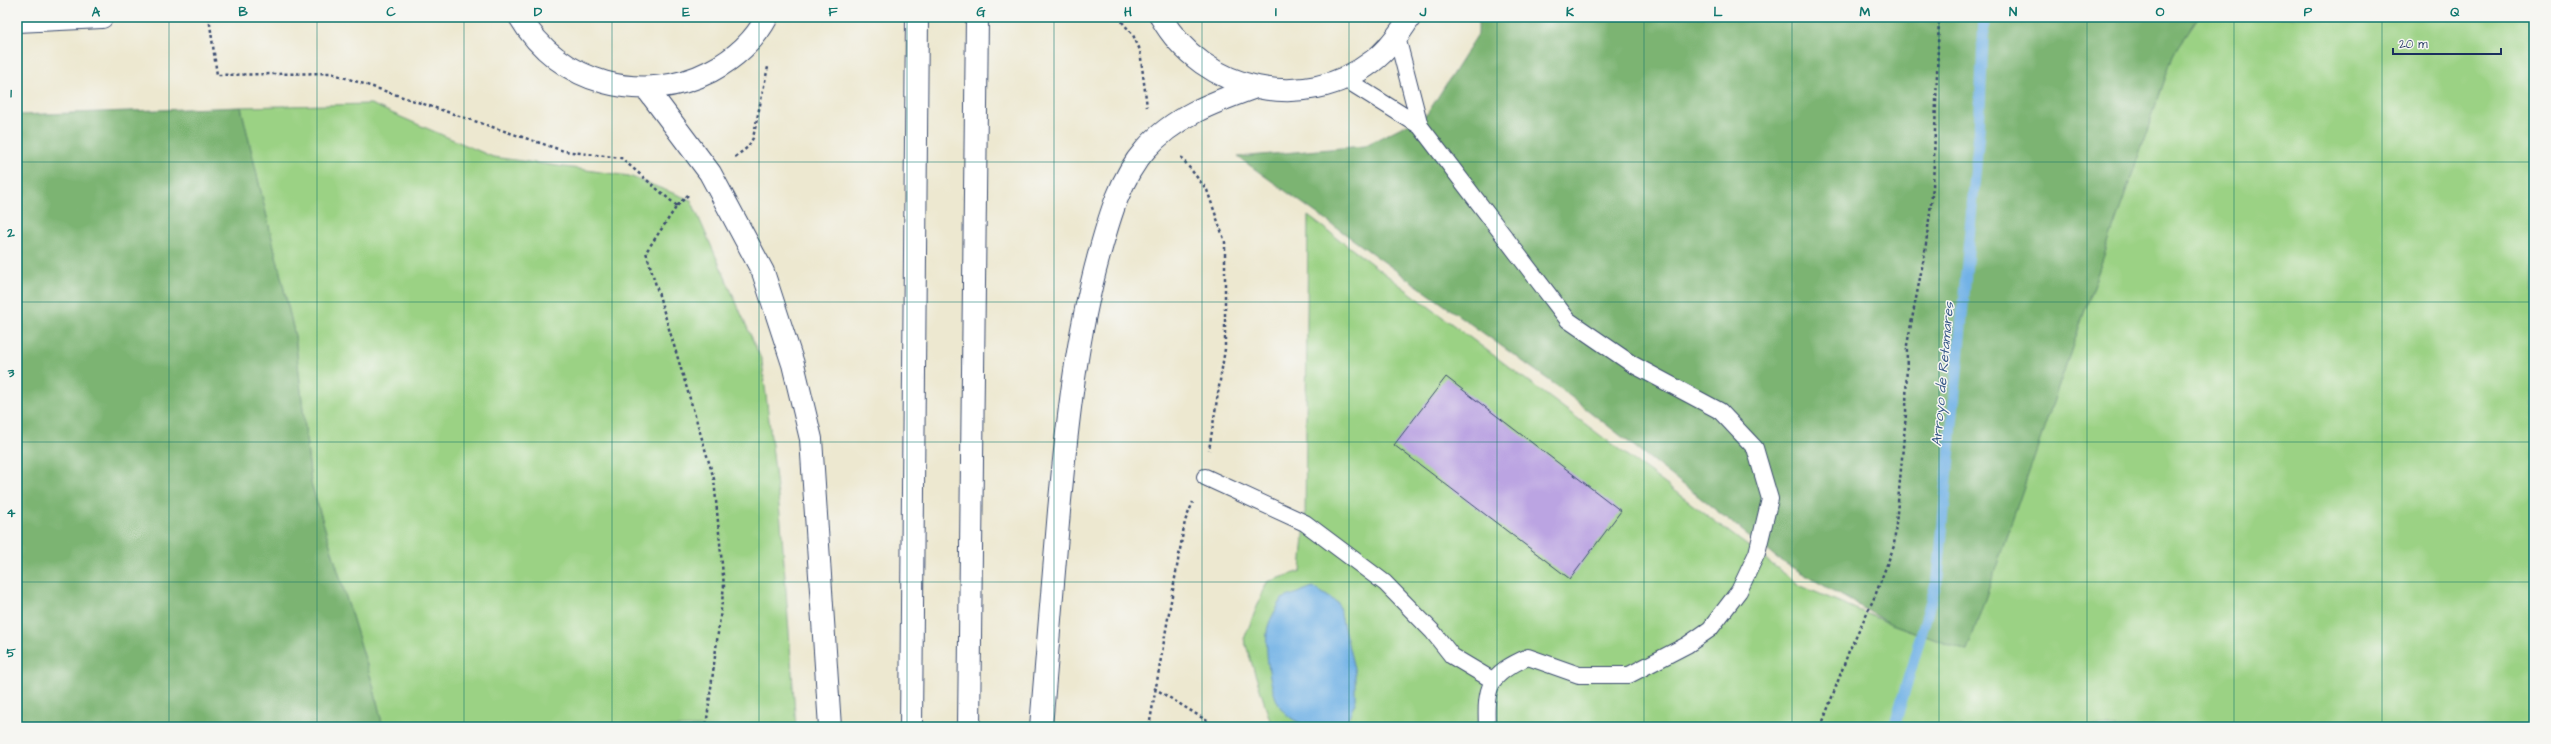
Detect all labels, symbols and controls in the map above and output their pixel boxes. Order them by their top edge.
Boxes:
text: A [92,3,101,21]
text: B [238,3,248,21]
text: C [386,3,396,21]
text: D [534,3,543,21]
text: E [682,3,690,21]
text: F [828,3,838,21]
text: G [976,3,986,21]
text: H [1124,3,1132,21]
text: I [1275,3,1277,21]
text: J [1419,3,1427,21]
text: K [1566,3,1574,21]
text: L [1713,3,1723,21]
text: M [1860,3,1871,21]
text: N [2009,3,2017,21]
text: O [2156,3,2165,21]
text: P [2304,3,2313,21]
text: Q [2450,3,2460,21]
scale bar [2393,30,2501,56]
text: 20 m [2399,36,2428,53]
text: 1 [10,84,12,102]
text: 2 [6,224,15,242]
water label: Arroyo de Retamares [1927,300,1959,447]
text: 3 [7,364,15,382]
text: 4 [7,504,16,522]
text: 5 [6,644,16,662]

